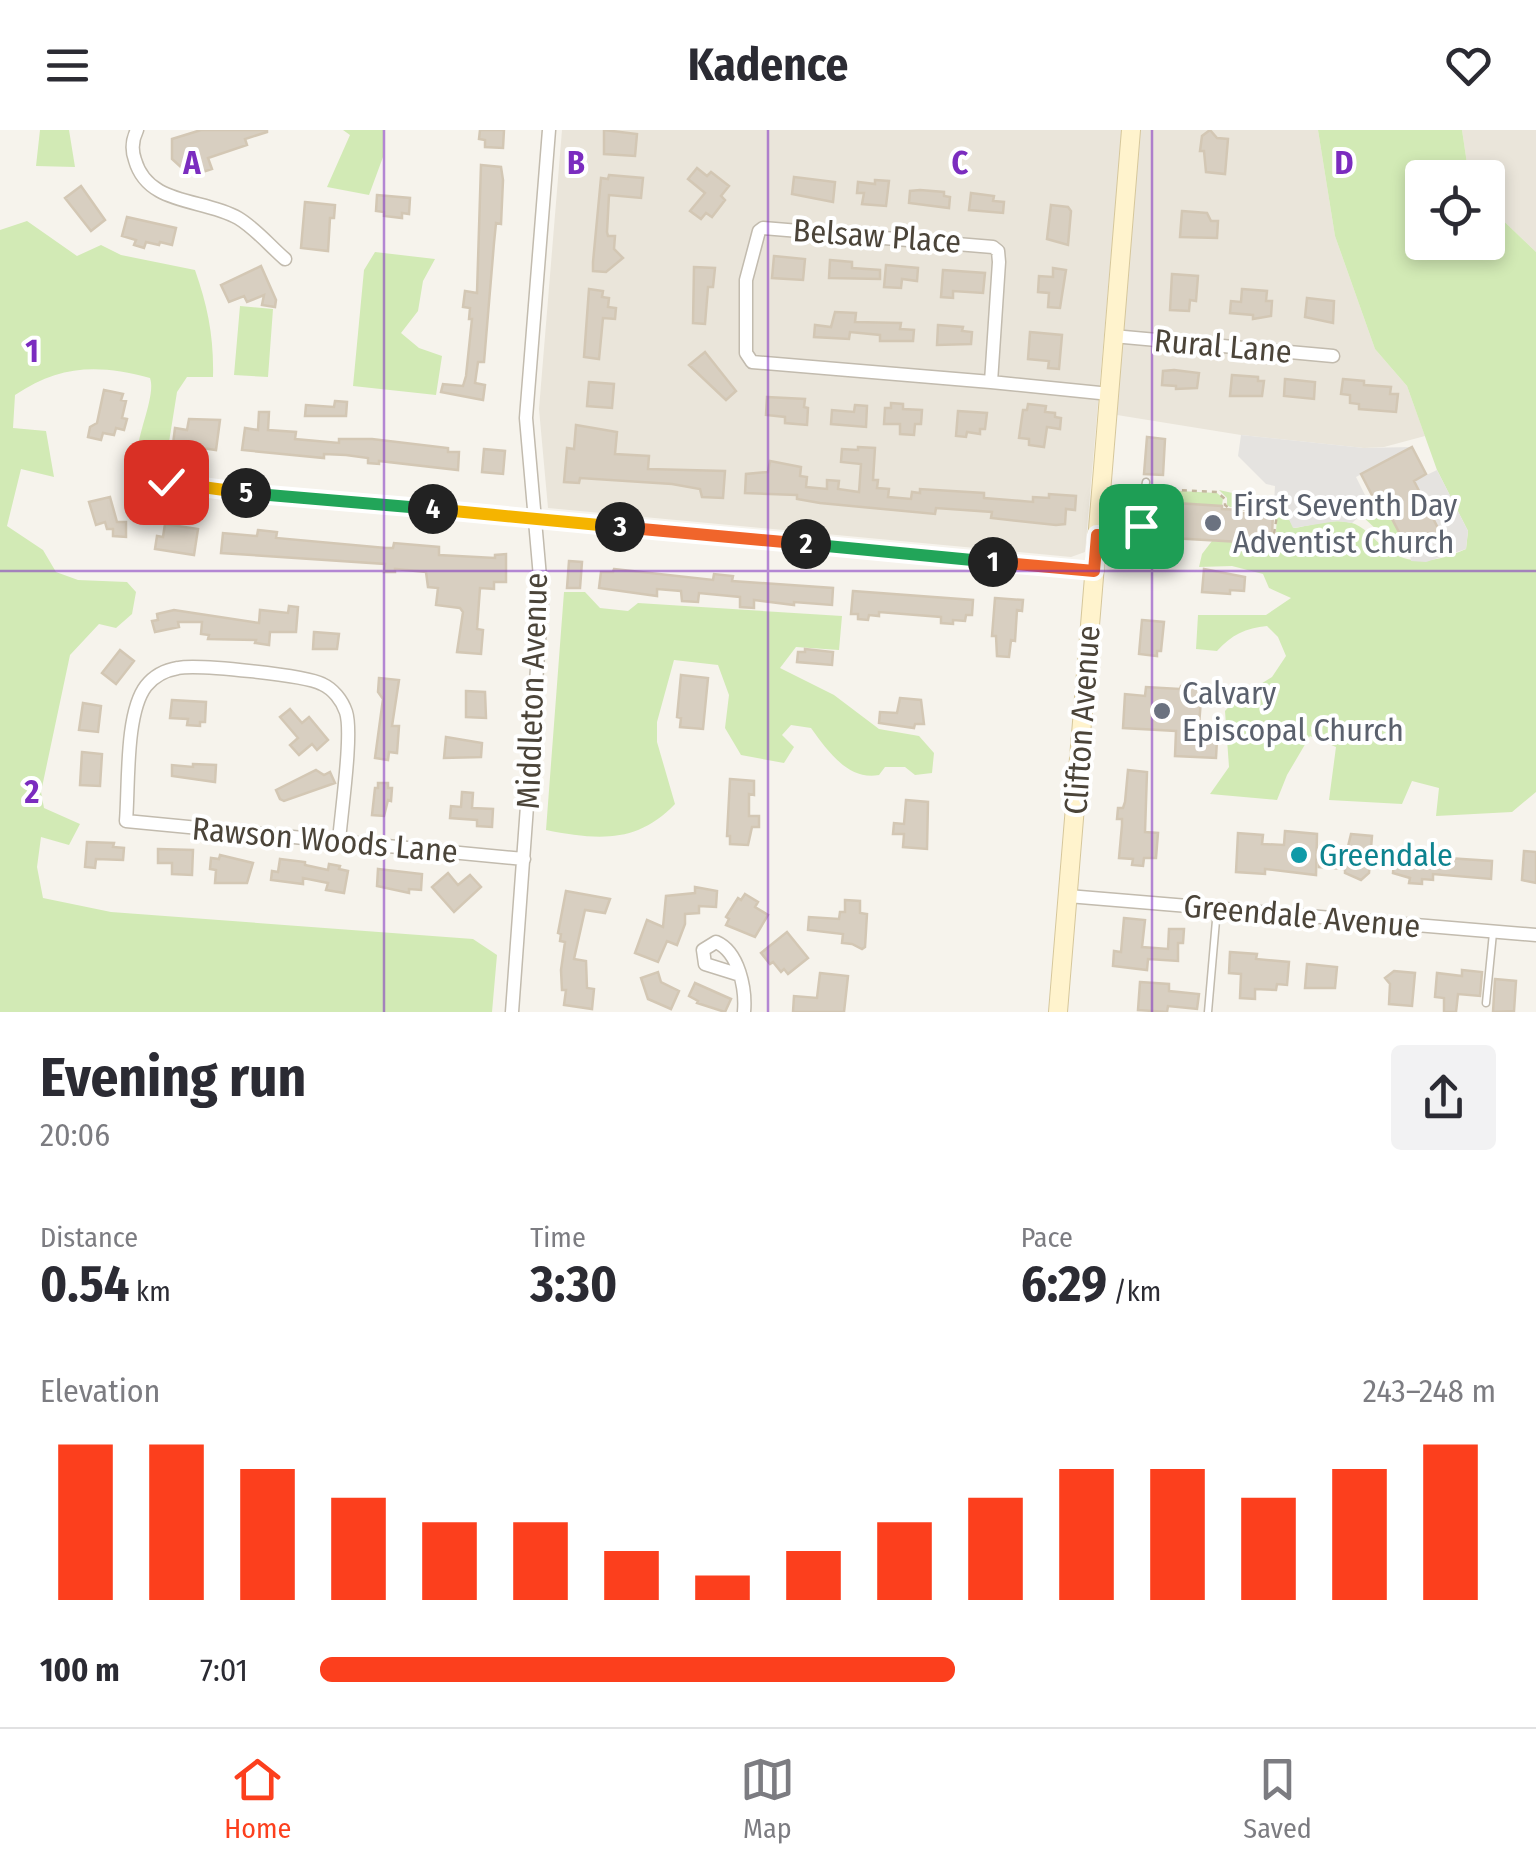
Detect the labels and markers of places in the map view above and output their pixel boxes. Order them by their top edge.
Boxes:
pin [124,440,209,525]
pin: 5 [221,468,271,518]
pin: 4 [408,484,458,534]
pin [1099,484,1184,569]
place label: First Seventh Day Adventist Church [1233,486,1458,561]
pin: 3 [595,502,645,552]
marker: First Seventh Day Adventist Church [1202,512,1224,534]
pin: 2 [781,519,831,569]
pin: 1 [968,537,1018,587]
place label: Calvary Episcopal Church [1182,674,1404,749]
marker: Calvary Episcopal Church [1151,700,1173,722]
place label: Greendale [1319,836,1453,874]
marker: Greendale [1288,844,1310,866]

